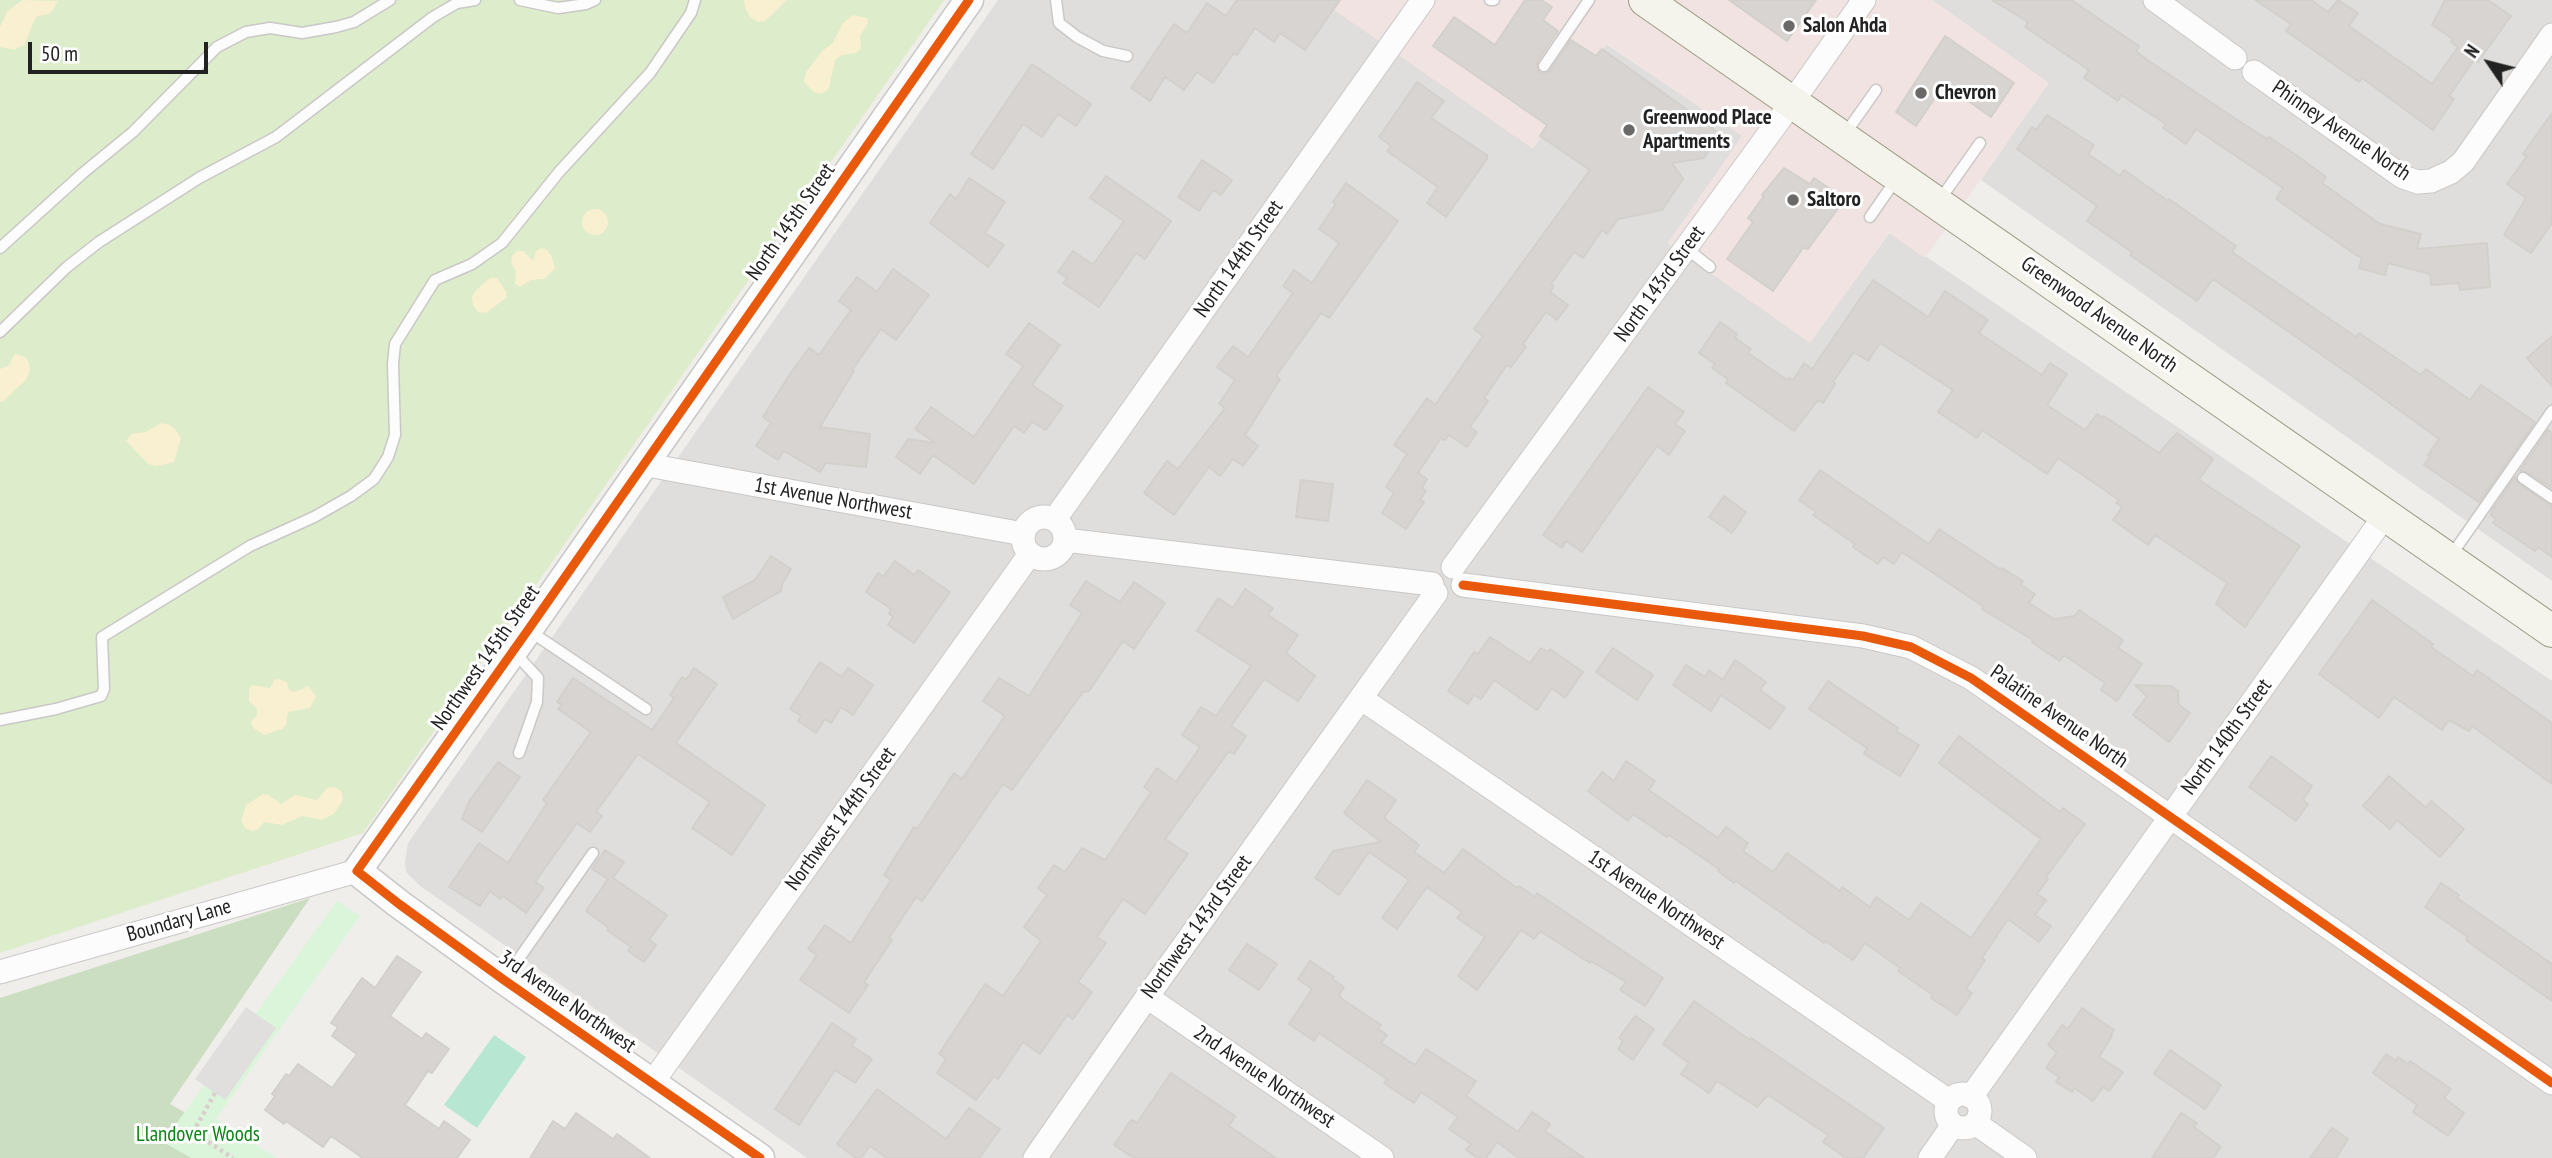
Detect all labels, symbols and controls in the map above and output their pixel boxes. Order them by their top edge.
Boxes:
place label: Salon Ahda [1803,13,1887,39]
marker: Salon Ahda [1781,18,1797,34]
scale bar [32,28,212,72]
north arrow [2454,28,2524,98]
text: 50 m [41,40,78,67]
text: N [2459,40,2485,62]
street label: Phinney Avenue North [2267,75,2415,187]
place label: Chevron [1935,80,1996,106]
marker: Chevron [1913,85,1929,101]
place label: Greenwood Place Apartments [1643,105,1772,155]
marker: Greenwood Place Apartments [1621,122,1637,138]
street label: North 145th Street [741,159,841,285]
place label: Saltoro [1807,187,1861,213]
marker: Saltoro [1785,192,1801,208]
street label: North 144th Street [1189,196,1289,322]
street label: North 143rd Street [1609,221,1711,347]
street label: Greenwood Avenue North [2016,251,2182,379]
street label: 1st Avenue Northwest [752,473,914,525]
street label: Northwest 145th Street [427,581,545,735]
street label: Palatine Avenue North [1985,660,2133,774]
street label: North 140th Street [2176,674,2278,800]
street label: Northwest 144th Street [781,742,901,896]
street label: 1st Avenue Northwest [1583,845,1729,955]
street label: Northwest 143rd Street [1137,850,1257,1004]
street label: Boundary Lane [124,894,234,948]
street label: 3rd Avenue Northwest [494,945,640,1059]
street label: 2nd Avenue Northwest [1188,1020,1340,1134]
park label: Llandover Woods [136,1122,260,1148]

